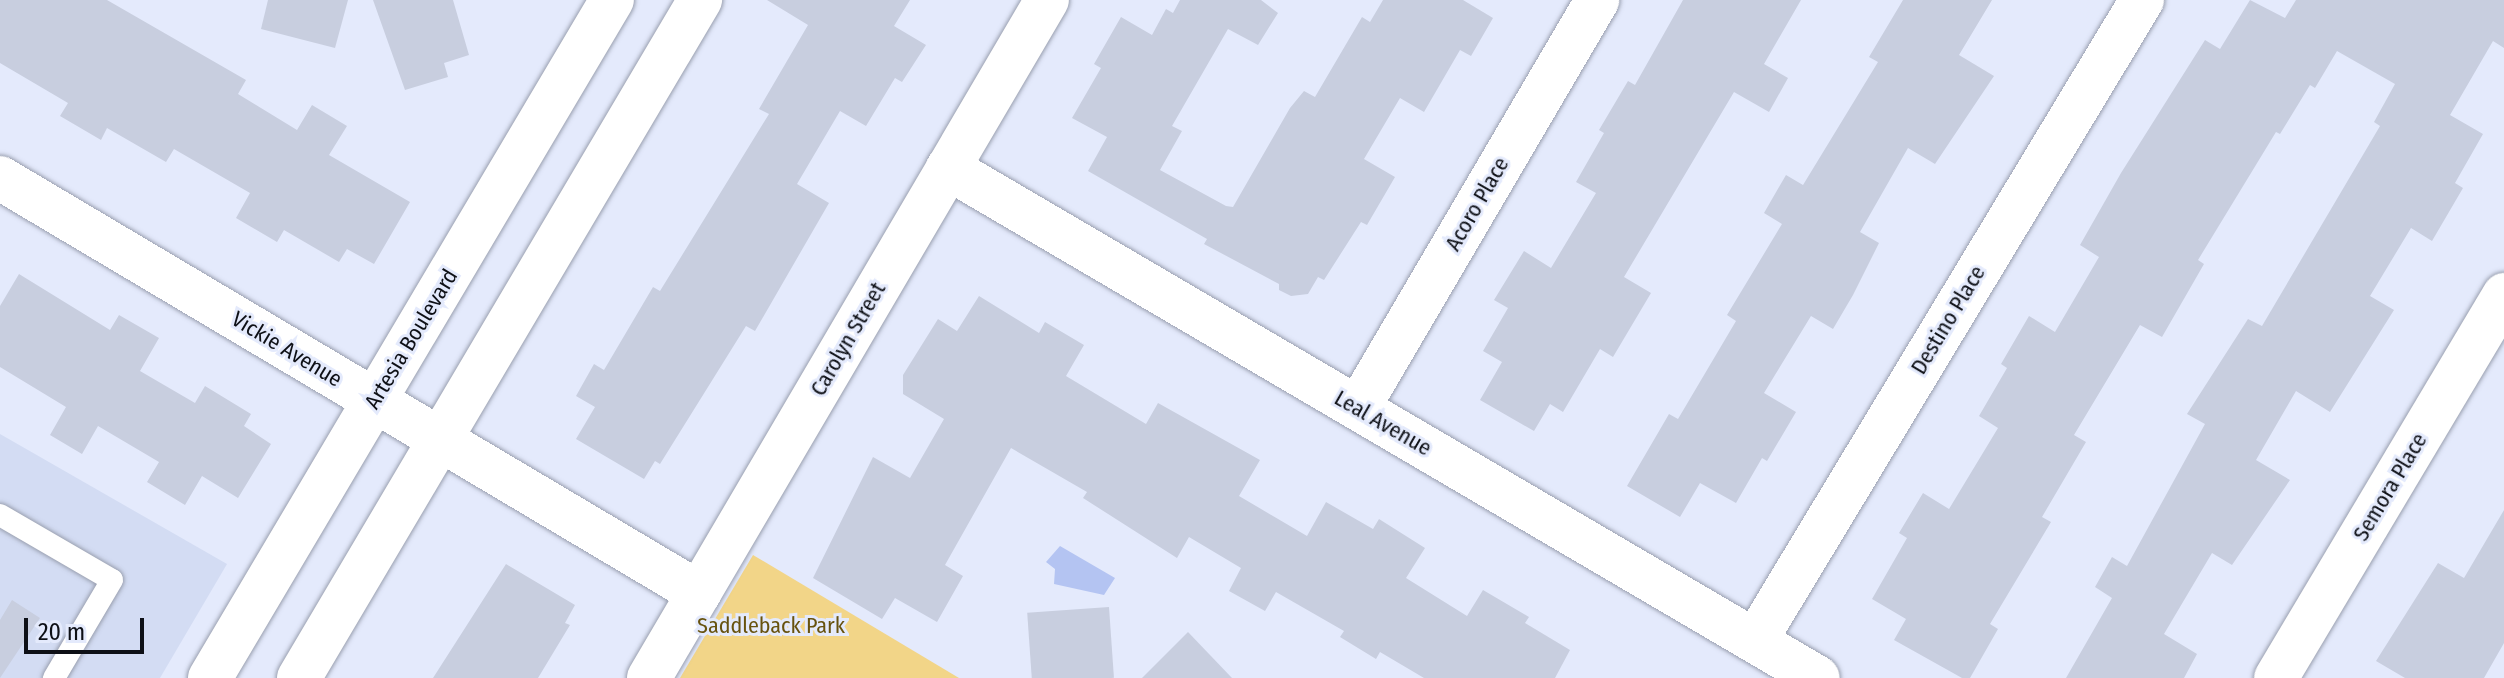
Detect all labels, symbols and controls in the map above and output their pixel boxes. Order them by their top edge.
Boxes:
street label: Acoro Place [1440,153,1514,255]
street label: Destino Place [1905,261,1991,379]
street label: Artesia Boulevard [359,264,463,414]
street label: Carolyn Street [805,278,891,400]
street label: Vickie Avenue [227,306,347,392]
street label: Leal Avenue [1330,385,1436,461]
street label: Semora Place [2348,428,2432,546]
scale bar [28,602,148,652]
park label: Saddleback Park [697,613,845,639]
text: 20 m [38,618,85,646]

